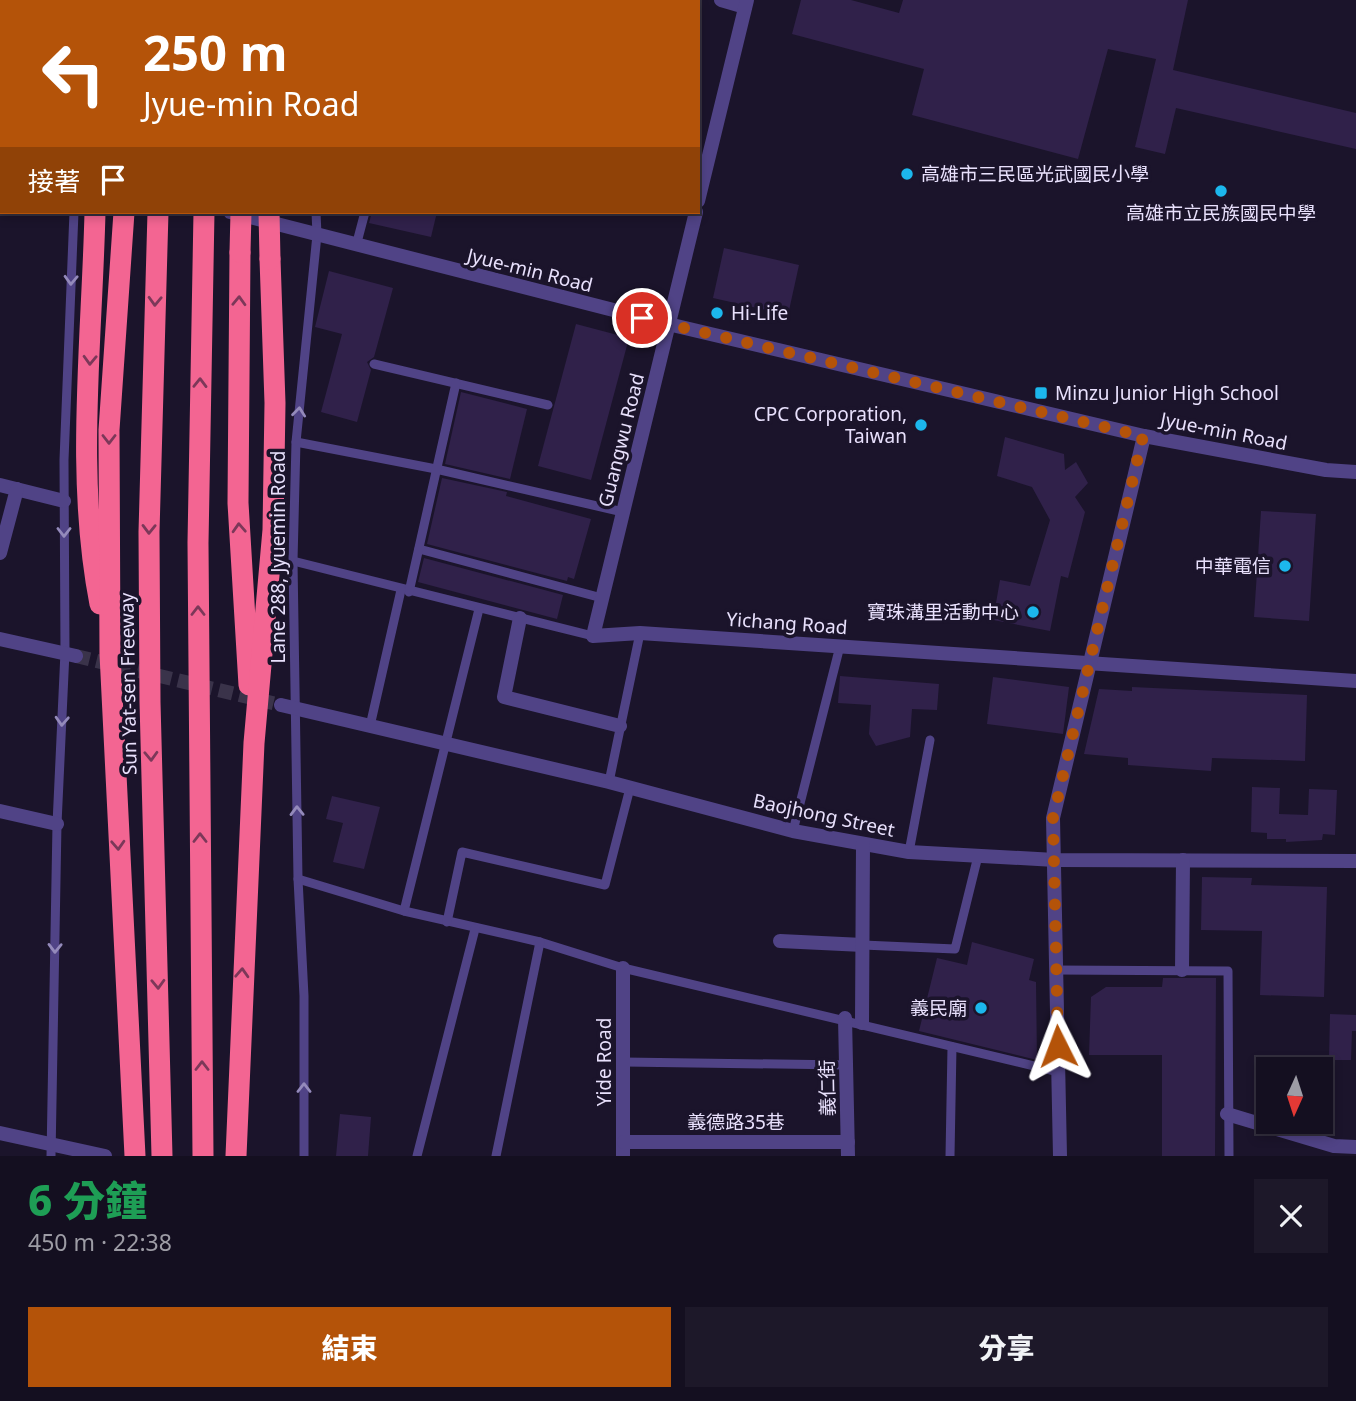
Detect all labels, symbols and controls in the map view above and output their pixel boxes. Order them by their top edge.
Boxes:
text: 250 m [143,19,288,85]
icon: left [28,28,119,119]
text: Jyue-min Road [143,82,359,125]
icon: arrive [94,161,132,199]
place label: 高雄市三民區光武國民小學 [921,161,1149,187]
text: 接著 [28,163,80,199]
marker: 高雄市三民區光武國民小學 [899,166,915,182]
marker: 高雄市立民族國民中學 [1213,183,1229,199]
place label: 高雄市立民族國民中學 [1126,200,1316,226]
street label: Jyue-min Road [463,241,595,298]
one-way arrow [64,275,79,286]
pin [612,288,672,348]
one-way arrow [231,295,247,306]
one-way arrow [148,296,163,307]
icon: arrive [623,299,661,337]
place label: Hi-Life [731,300,788,326]
marker: Hi-Life [709,305,725,321]
one-way arrow [82,355,97,366]
street label: Guangwu Road [592,370,650,510]
one-way arrow [193,378,208,389]
place label: Minzu Junior High School [1055,380,1279,406]
marker: Minzu Junior High School [1033,385,1049,401]
place label: CPC Corporation, Taiwan [754,401,907,449]
street label: Jyue-min Road [1157,406,1290,456]
one-way arrow [291,407,306,418]
marker: CPC Corporation, Taiwan [913,417,929,433]
one-way arrow [101,435,117,445]
street label: Lane 288, Jyuemin Road [265,451,291,664]
one-way arrow [232,522,247,533]
one-way arrow [141,524,157,534]
one-way arrow [56,527,72,538]
place label: 中華電信 [1195,553,1271,579]
marker: 中華電信 [1277,558,1293,574]
street label: Sun Yat-sen Freeway [113,592,143,775]
place label: 寶珠溝里活動中心 [867,599,1019,625]
marker: 寶珠溝里活動中心 [1025,604,1041,620]
one-way arrow [190,605,206,616]
street label: Yichang Road [726,606,848,640]
one-way arrow [54,715,69,726]
one-way arrow [144,751,159,762]
street label: Baojhong Street [751,787,897,843]
one-way arrow [289,805,305,816]
one-way arrow [192,833,208,843]
one-way arrow [110,840,125,851]
one-way arrow [47,943,63,954]
one-way arrow [234,967,249,978]
one-way arrow [150,978,165,989]
place label: 義民廟 [910,995,967,1021]
marker: 義民廟 [973,1000,989,1016]
position arrow [1021,1009,1095,1083]
street label: Yide Road [591,1018,617,1106]
north arrow [1256,1057,1334,1134]
map controls [1256,1057,1333,1134]
street label: 義仁街 [814,1059,840,1117]
one-way arrow [194,1060,210,1071]
one-way arrow [296,1082,312,1093]
street label: 義德路35巷 [687,1109,785,1135]
text: 6 分鐘 [28,1171,147,1228]
button: close [1254,1179,1328,1253]
text: 450 m · 22:38 [28,1226,172,1258]
button: 結束 [28,1307,671,1387]
button: 分享 [685,1307,1328,1387]

